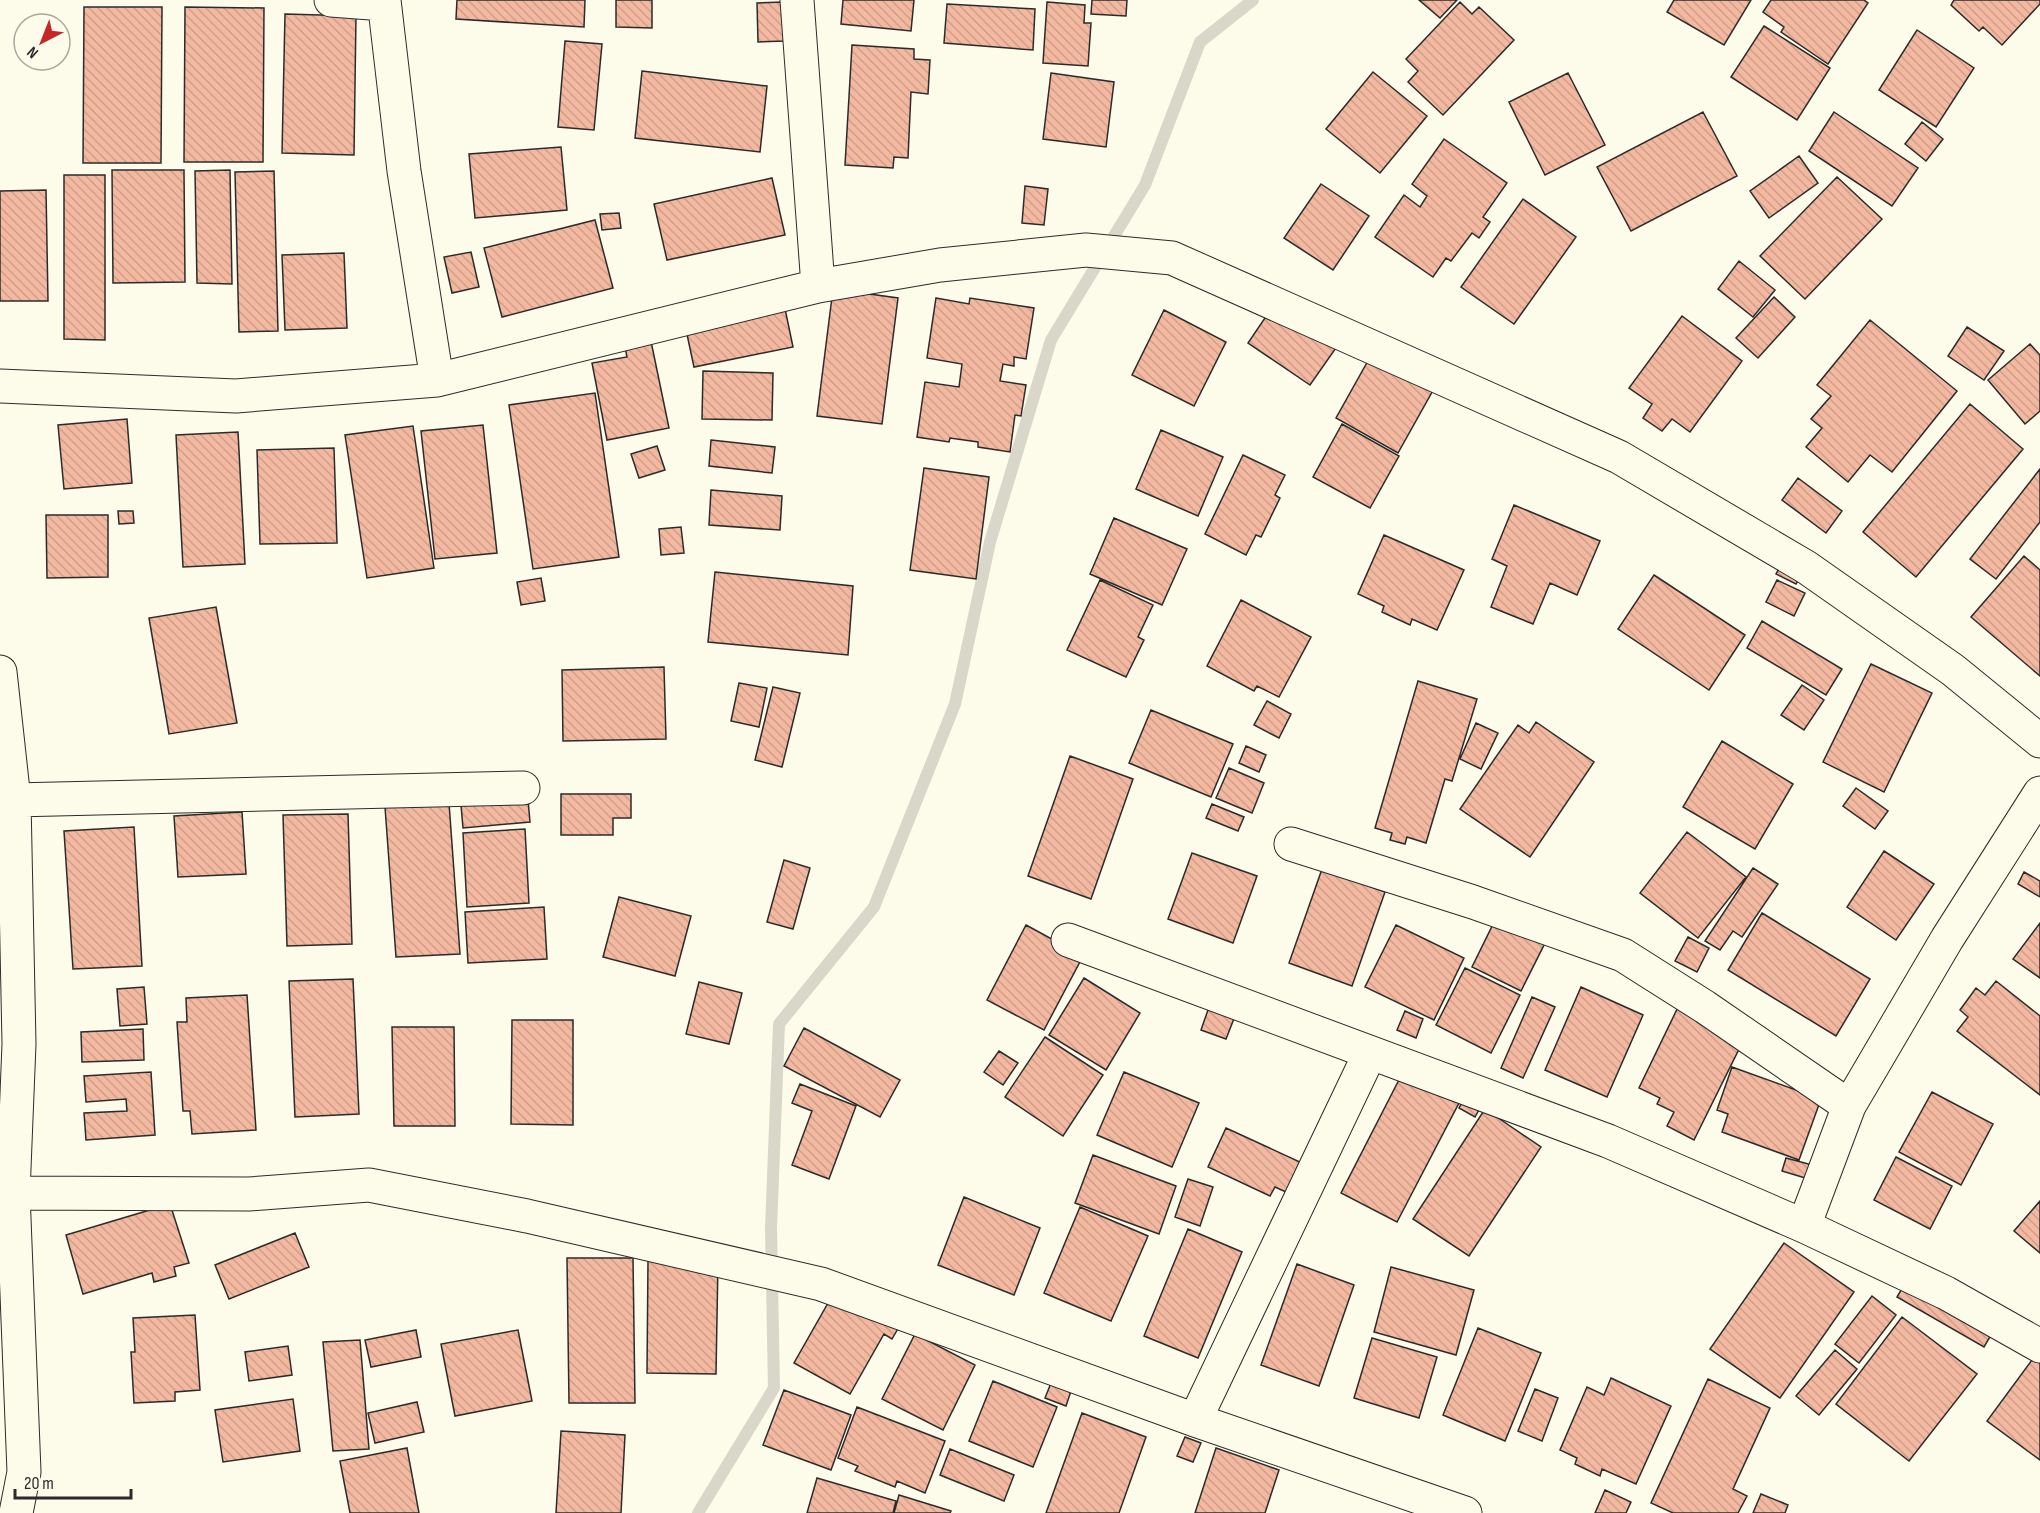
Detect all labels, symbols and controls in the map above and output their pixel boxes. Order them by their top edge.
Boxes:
north arrow [12,12,72,72]
text: N [23,42,42,62]
scale bar [15,1462,130,1500]
text: 20 m [24,1473,54,1494]

